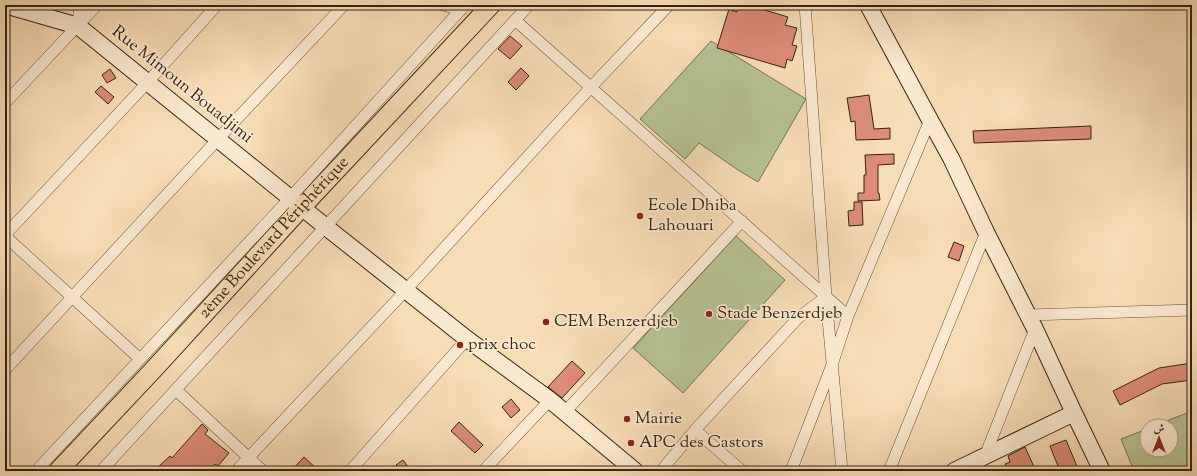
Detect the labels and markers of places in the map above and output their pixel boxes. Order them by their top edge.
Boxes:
place label: Ecole Dhiba Lahouari [648,194,737,238]
marker: Ecole Dhiba Lahouari [635,211,645,221]
place label: Stade Benzerdjeb [717,302,842,326]
marker: Stade Benzerdjeb [704,309,714,319]
place label: CEM Benzerdjeb [554,310,678,334]
marker: CEM Benzerdjeb [541,317,551,327]
place label: prix choc [468,333,536,357]
marker: prix choc [455,340,465,350]
place label: Mairie [635,407,682,431]
marker: Mairie [622,414,632,424]
place label: APC des Castors [639,431,764,455]
marker: APC des Castors [626,438,636,448]

